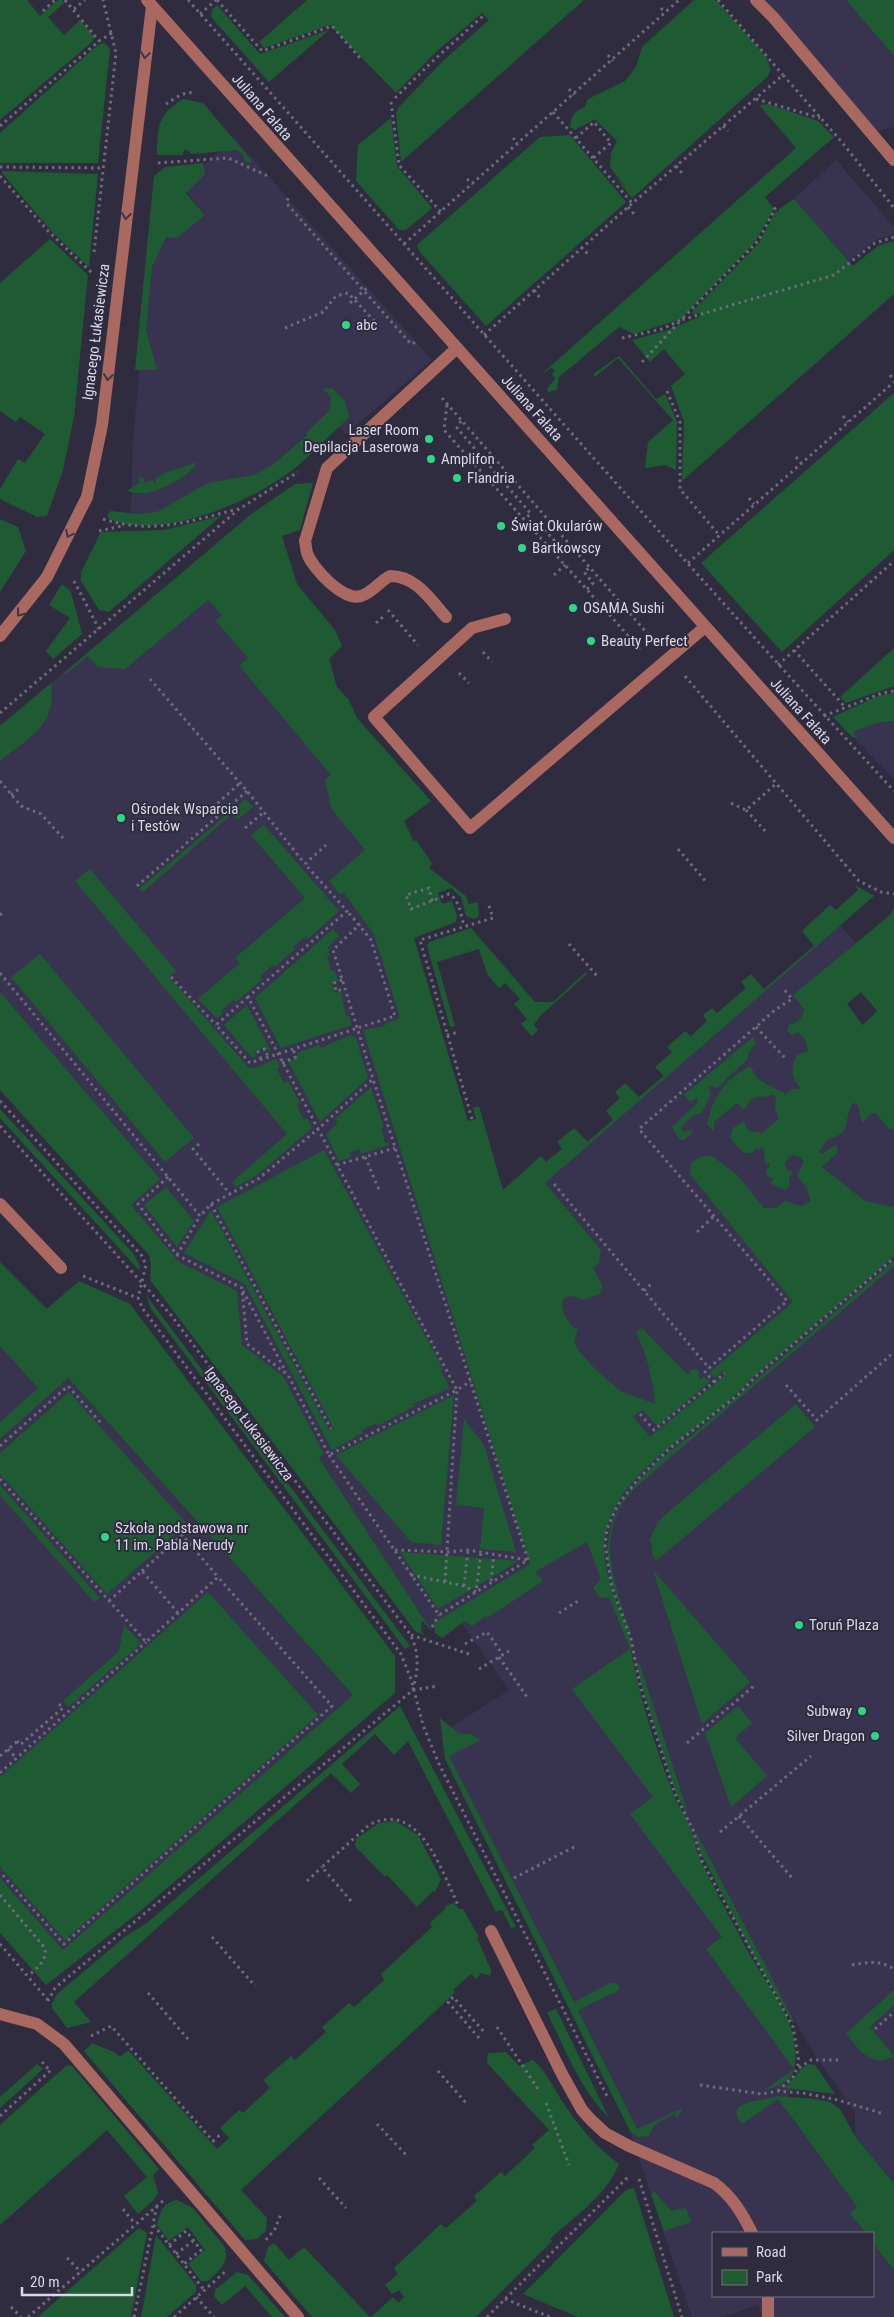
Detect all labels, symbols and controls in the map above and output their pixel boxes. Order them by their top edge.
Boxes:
one-way arrow [141,50,151,59]
street label: Juliana Fałata [228,70,296,144]
one-way arrow [121,212,132,220]
street label: Ignacego Łukasiewicza [79,263,113,401]
place label: abc [356,316,378,334]
marker: abc [340,319,352,331]
street label: Juliana Fałata [497,371,567,445]
one-way arrow [103,374,114,382]
place label: Laser Room Depilacja Laserowa [304,421,419,456]
marker: Laser Room Depilacja Laserowa [423,433,435,445]
place label: Amplifon [441,450,495,468]
marker: Amplifon [425,453,437,465]
place label: Flandria [467,469,515,487]
marker: Flandria [451,472,463,484]
place label: Świat Okularów [511,517,603,535]
marker: Świat Okularów [495,520,507,532]
one-way arrow [65,529,76,538]
place label: Bartkowscy [532,539,601,557]
marker: Bartkowscy [516,542,528,554]
place label: OSAMA Sushi [583,599,665,617]
marker: OSAMA Sushi [567,602,579,614]
one-way arrow [17,607,25,616]
place label: Beauty Perfect [601,632,688,650]
marker: Beauty Perfect [585,635,597,647]
street label: Juliana Fałata [766,674,836,748]
place label: Ośrodek Wsparcia i Testów [131,800,238,835]
marker: Ośrodek Wsparcia i Testów [115,812,127,824]
street label: Ignacego Łukasiewicza [200,1364,298,1484]
place label: Szkoła podstawowa nr 11 im. Pabla Nerudy [115,1519,249,1554]
marker: Szkoła podstawowa nr 11 im. Pabla Nerudy [99,1531,111,1543]
place label: Toruń Plaza [809,1616,879,1634]
marker: Toruń Plaza [793,1619,805,1631]
place label: Subway [807,1702,852,1720]
marker: Subway [856,1705,868,1717]
place label: Silver Dragon [787,1727,865,1745]
marker: Silver Dragon [869,1730,881,1742]
legend [712,2232,874,2297]
text: Road [756,2243,786,2261]
scale bar [22,2264,132,2296]
text: Park [756,2268,783,2286]
text: 20 m [30,2273,60,2291]

